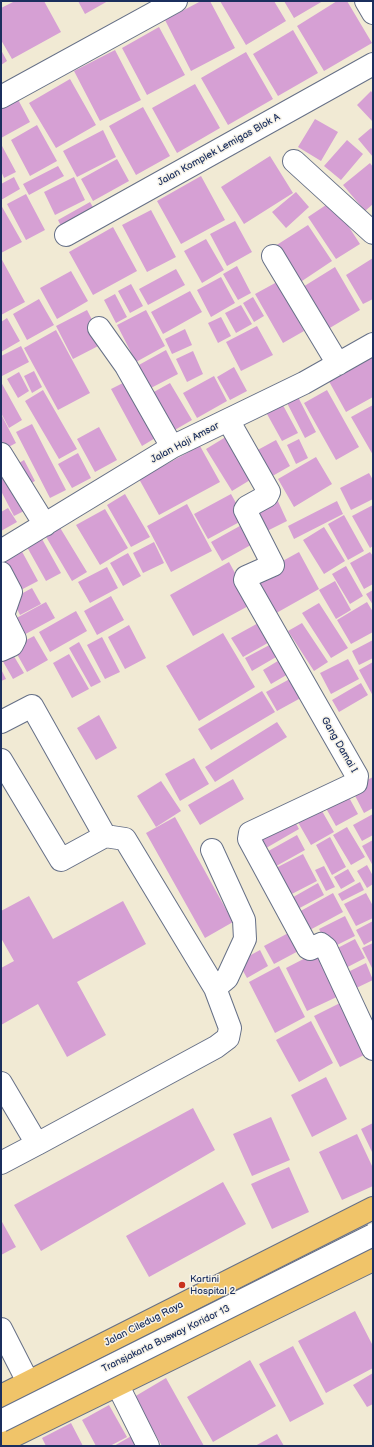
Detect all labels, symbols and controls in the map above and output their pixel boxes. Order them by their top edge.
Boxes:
street label: Jalan Komplek Lemigas Blok A [156,111,282,189]
street label: Jalan Haji Amsar [149,420,221,466]
street label: Gang Damai I [318,715,360,775]
place label: Kartini Hospital 2 [190,1273,235,1296]
marker: Kartini Hospital 2 [177,1280,187,1290]
street label: Jalan Ciledug Raya [103,1299,185,1349]
street label: Transjakarta Busway Koridor 13 [100,1303,232,1375]

